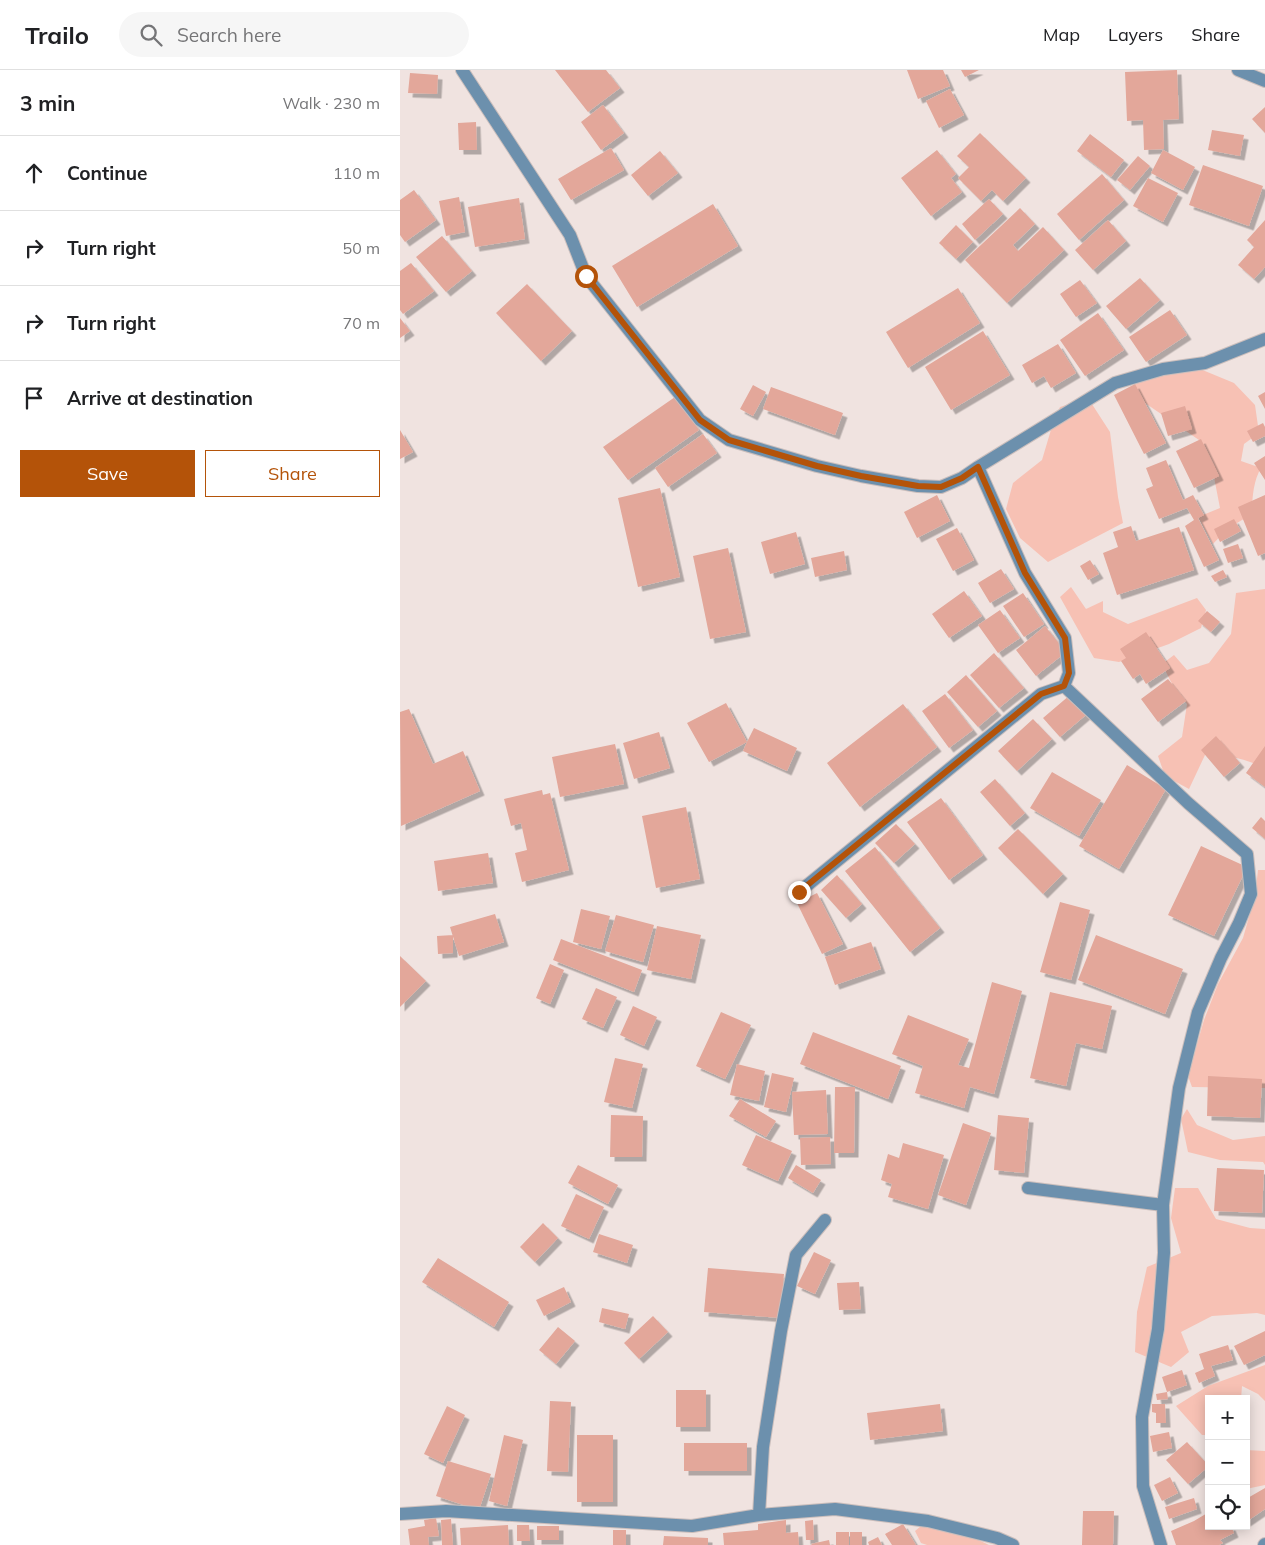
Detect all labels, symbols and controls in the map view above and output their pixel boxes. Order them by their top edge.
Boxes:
search box [119,12,469,57]
text: Trailo [25,20,89,50]
icon: search [137,21,165,49]
text: Search here [177,23,281,47]
text: Map [1043,23,1080,46]
text: Layers [1108,23,1163,46]
text: Share [1191,23,1240,46]
text: 3 min [20,90,75,116]
text: Walk · 230 m [282,93,380,113]
icon: ahead [20,159,48,187]
text: Continue [67,161,147,185]
text: 110 m [333,163,380,183]
icon: right [20,234,48,262]
text: Turn right [67,236,156,260]
text: 50 m [343,238,380,258]
route start [575,265,598,288]
icon: right [20,309,48,337]
text: Turn right [67,311,156,335]
text: 70 m [343,313,380,333]
icon: arrive [20,384,48,412]
text: Arrive at destination [67,386,253,410]
button: Save [20,450,195,497]
button: Share [205,450,380,497]
route end [788,881,811,904]
map controls [1205,1395,1250,1530]
button: + [1205,1395,1250,1440]
button: − [1205,1440,1250,1485]
button: locate [1205,1485,1250,1530]

